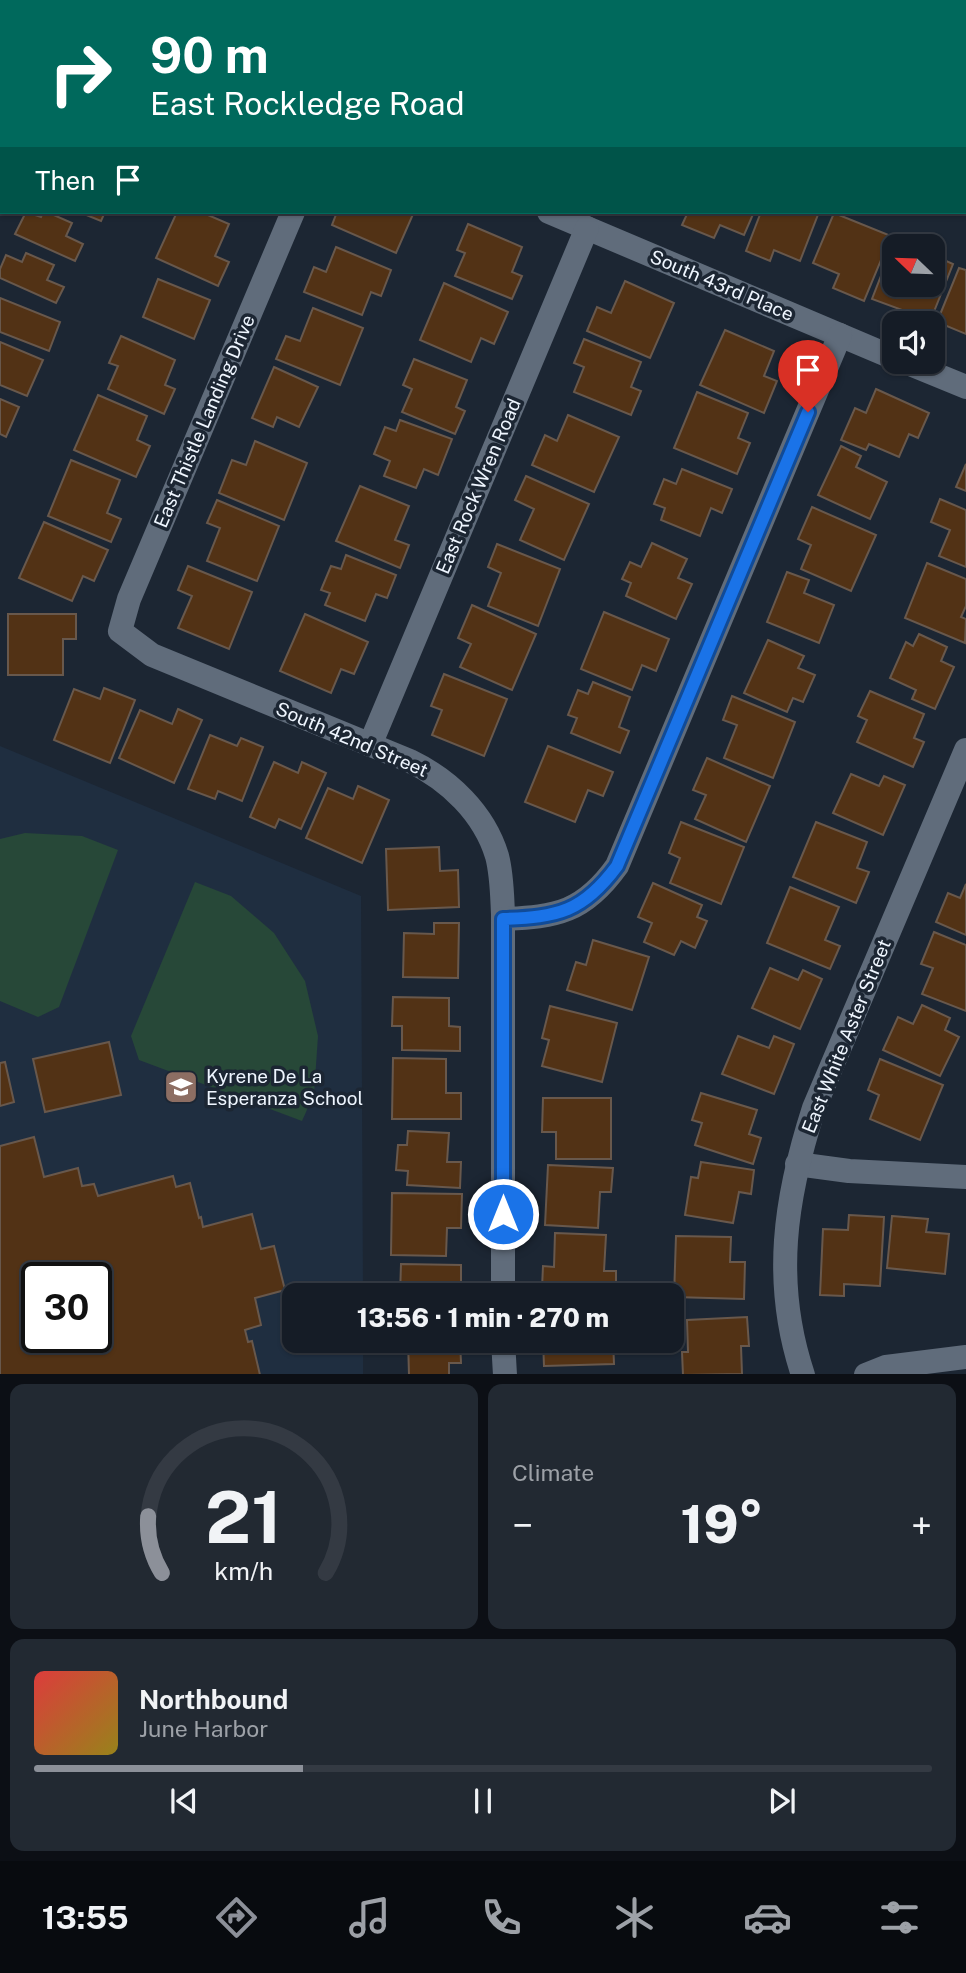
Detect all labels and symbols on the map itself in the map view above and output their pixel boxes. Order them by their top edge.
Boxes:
north arrow [882,234,945,298]
street label: South 43rd Place [647,245,797,325]
street label: East Thistle Landing Drive [149,311,259,531]
pin [778,340,838,412]
street label: East Rock Wren Road [431,395,525,577]
street label: South 42nd Street [273,697,431,781]
street label: East White Aster Street [797,936,895,1136]
place label: Kyrene De La Esperanza School [206,1065,363,1109]
school or university icon: Kyrene De La Esperanza School [162,1068,200,1106]
position arrow [466,1177,540,1251]
speed limit sign: 30 [21,1262,112,1353]

